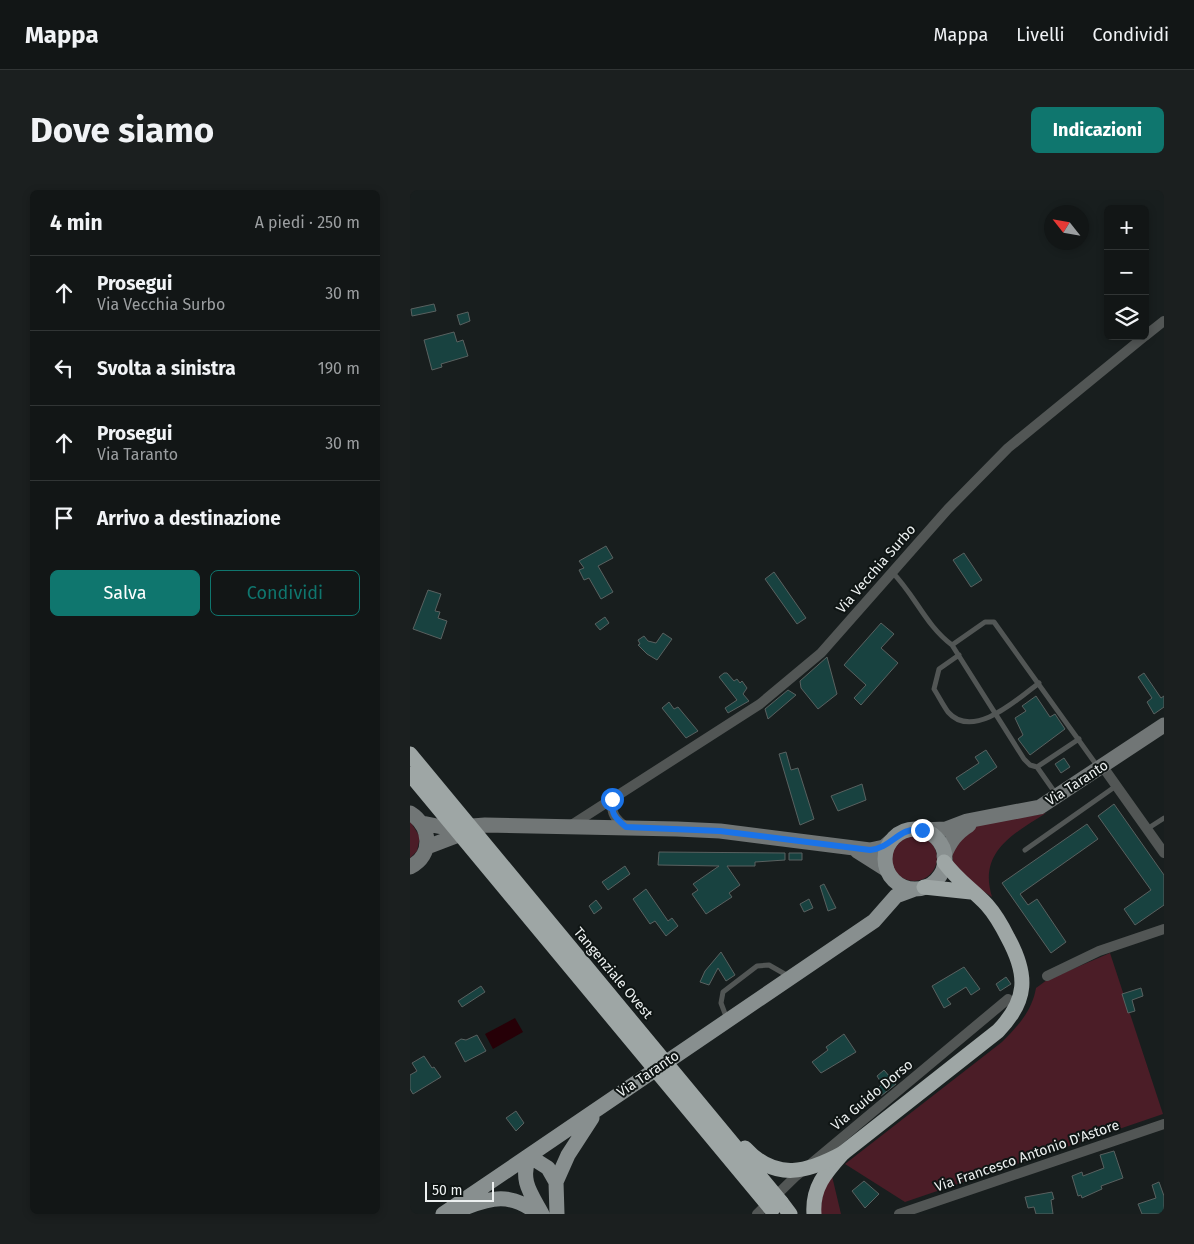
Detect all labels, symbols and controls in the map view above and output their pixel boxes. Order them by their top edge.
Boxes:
text: Mappa [25,21,99,49]
text: Mappa [934,24,988,46]
text: Livelli [1016,24,1065,46]
text: Condividi [1093,24,1169,46]
button: Indicazioni [1031,107,1164,153]
text: Dove siamo [30,109,214,151]
north arrow [1044,205,1089,250]
map controls [1104,205,1149,340]
button: + [1104,205,1149,250]
text: 4 min [50,210,103,236]
text: A piedi · 250 m [255,213,360,232]
button: − [1104,250,1149,295]
text: Prosegui [97,272,172,295]
icon: ahead [50,279,78,307]
text: 30 m [325,284,360,303]
text: Via Vecchia Surbo [97,295,225,314]
button: layers [1104,295,1149,340]
icon: left [50,354,78,382]
text: Svolta a sinistra [97,357,236,380]
text: 190 m [318,359,360,378]
text: Prosegui [97,422,172,445]
icon: ahead [50,429,78,457]
text: 30 m [325,434,360,453]
text: Via Taranto [97,445,178,464]
icon: arrive [50,504,78,532]
text: Arrivo a destinazione [97,507,281,530]
street label: Via Vecchia Surbo [833,521,919,617]
button: Salva [50,570,200,616]
button: Condividi [210,570,360,616]
street label: Via Taranto [1043,757,1111,809]
route start [601,788,624,811]
route end [911,819,934,842]
street label: Tangenziale Ovest [570,924,657,1023]
street label: Via Taranto [614,1047,682,1101]
street label: Via Guido Dorso [828,1056,916,1134]
street label: Via Francesco Antonio D'Astore [932,1116,1122,1196]
scale bar [425,1179,494,1202]
text: 50 m [432,1182,463,1199]

